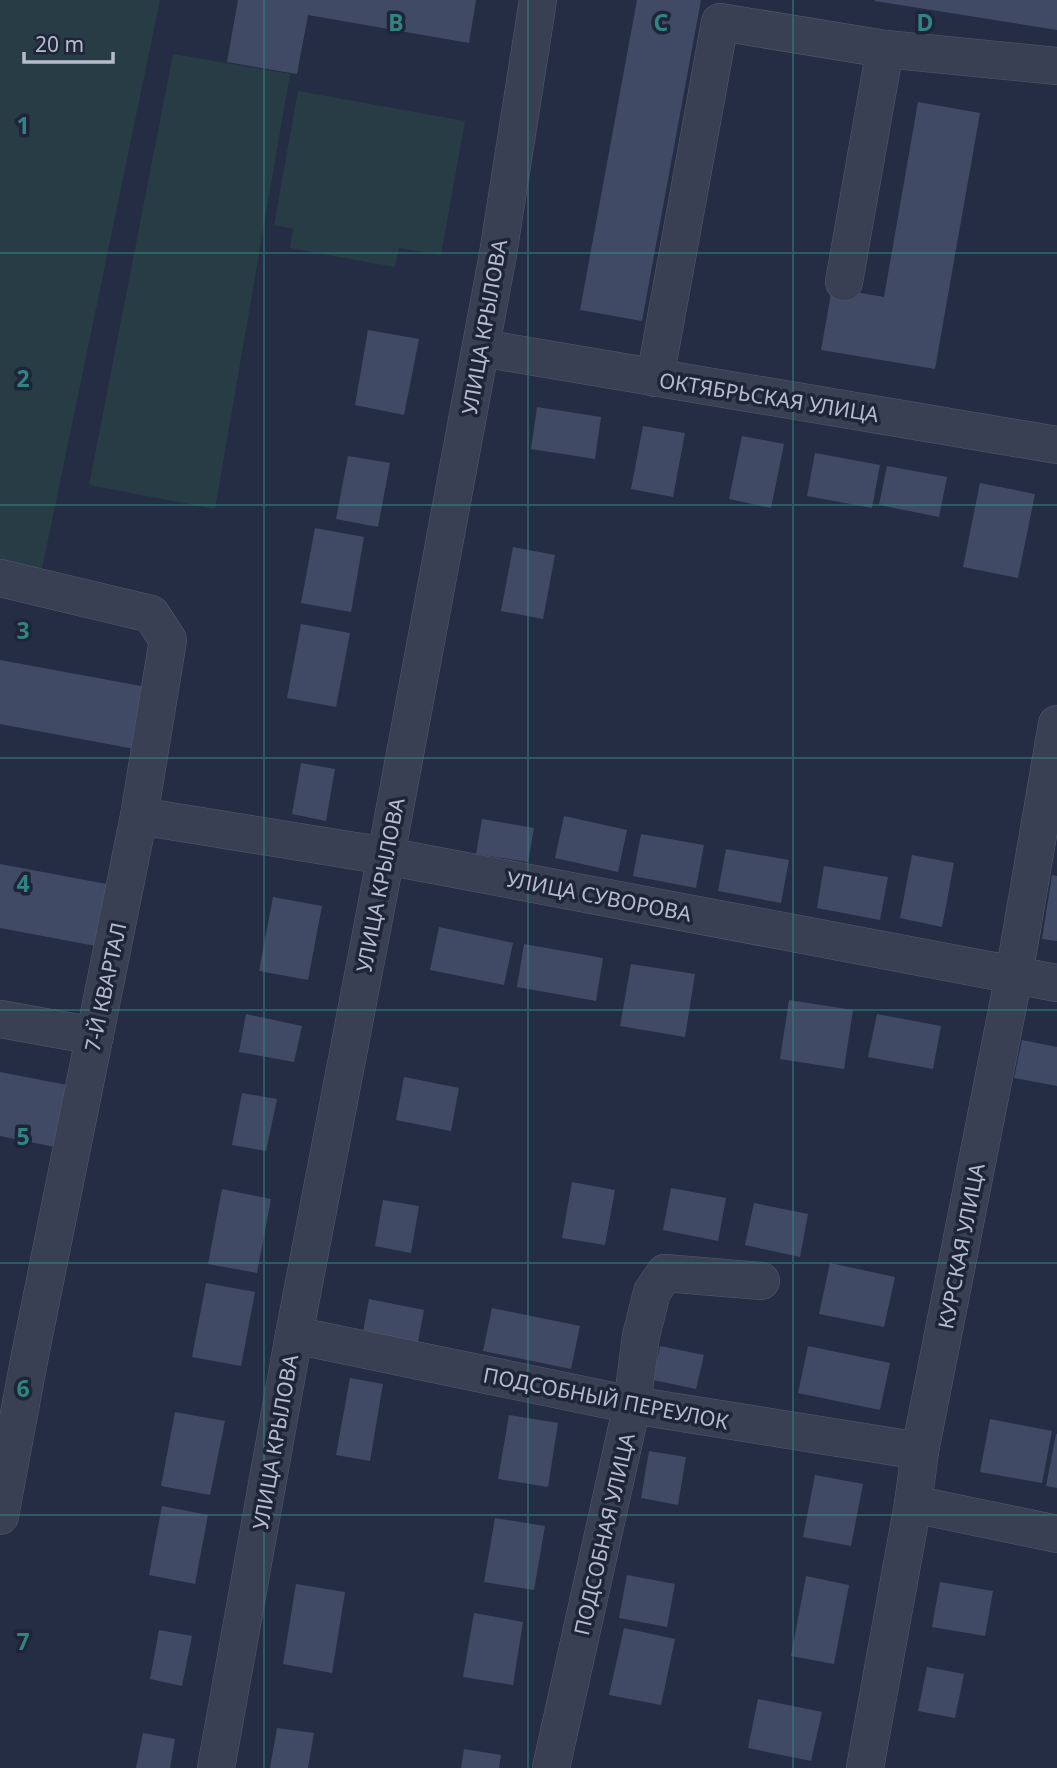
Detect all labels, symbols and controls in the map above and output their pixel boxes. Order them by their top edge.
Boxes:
text: B [388,6,404,38]
text: C [654,6,669,38]
text: D [917,6,933,38]
scale bar [24,21,114,65]
text: 20 m [35,30,84,58]
text: 1 [16,109,30,141]
street label: УЛИЦА КРЫЛОВА [455,237,513,417]
text: 2 [16,362,30,394]
street label: ОКТЯБРЬСКАЯ УЛИЦА [657,366,881,428]
text: 3 [16,614,30,646]
street label: УЛИЦА КРЫЛОВА [349,795,411,975]
street label: УЛИЦА СУВОРОВА [504,864,694,928]
text: 4 [16,867,30,899]
street label: 7-Й КВАРТАЛ [78,920,132,1054]
text: 5 [16,1120,30,1152]
street label: КУРСКАЯ УЛИЦА [931,1160,991,1331]
street label: УЛИЦА КРЫЛОВА [246,1352,304,1532]
street label: ПОДСОБНЫЙ ПЕРЕУЛОК [481,1360,731,1436]
text: 6 [16,1372,30,1404]
street label: ПОДСОБНАЯ УЛИЦА [567,1430,641,1638]
text: 7 [16,1625,30,1657]

